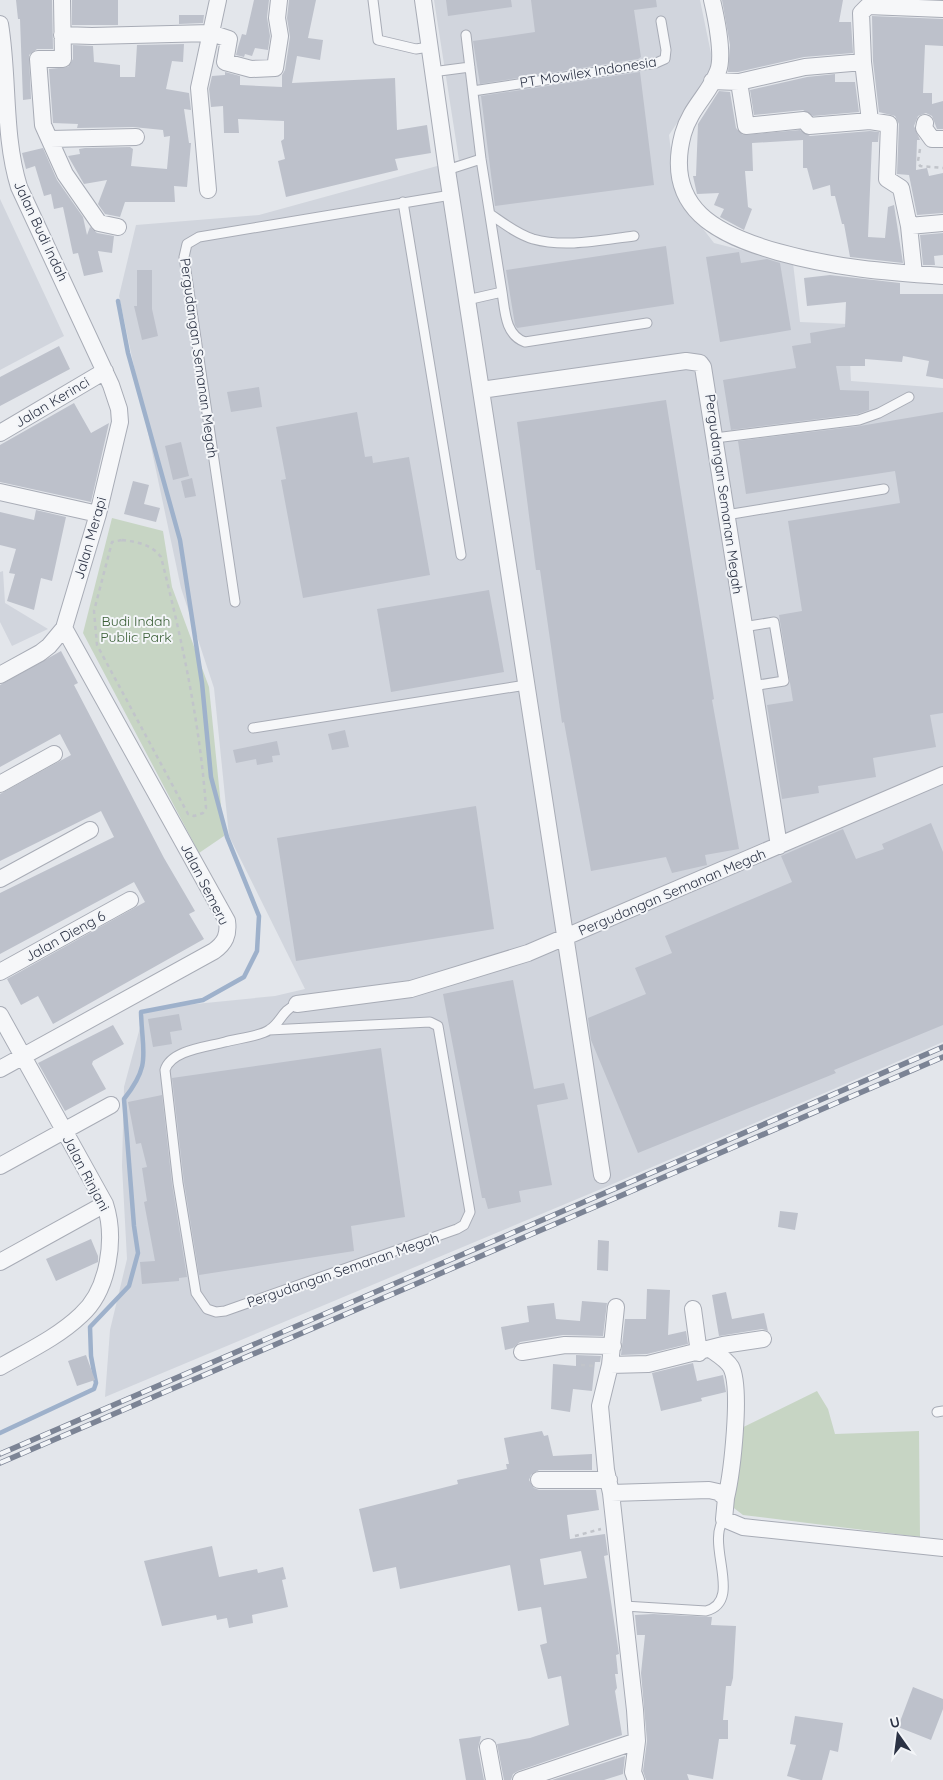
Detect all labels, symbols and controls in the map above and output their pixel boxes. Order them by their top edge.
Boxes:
street label: PT Mowilex Indonesia [518,52,658,92]
street label: Jalan Budi Indah [10,178,72,284]
street label: Pergudangan Semanan Megah [176,257,222,459]
street label: Jalan Kerinci [11,373,93,431]
street label: Pergudangan Semanan Megah [701,393,747,595]
street label: Jalan Merapi [70,495,110,581]
park label: Budi Indah Public Park [100,612,172,646]
street label: Jalan Semeru [177,840,233,928]
street label: Pergudangan Semanan Megah [575,844,769,940]
street label: Jalan Dieng 6 [22,906,109,966]
street label: Jalan Rinjani [58,1132,114,1214]
street label: Pergudangan Semanan Megah [245,1229,441,1311]
north arrow [873,1710,923,1760]
text: U [888,1712,902,1732]

